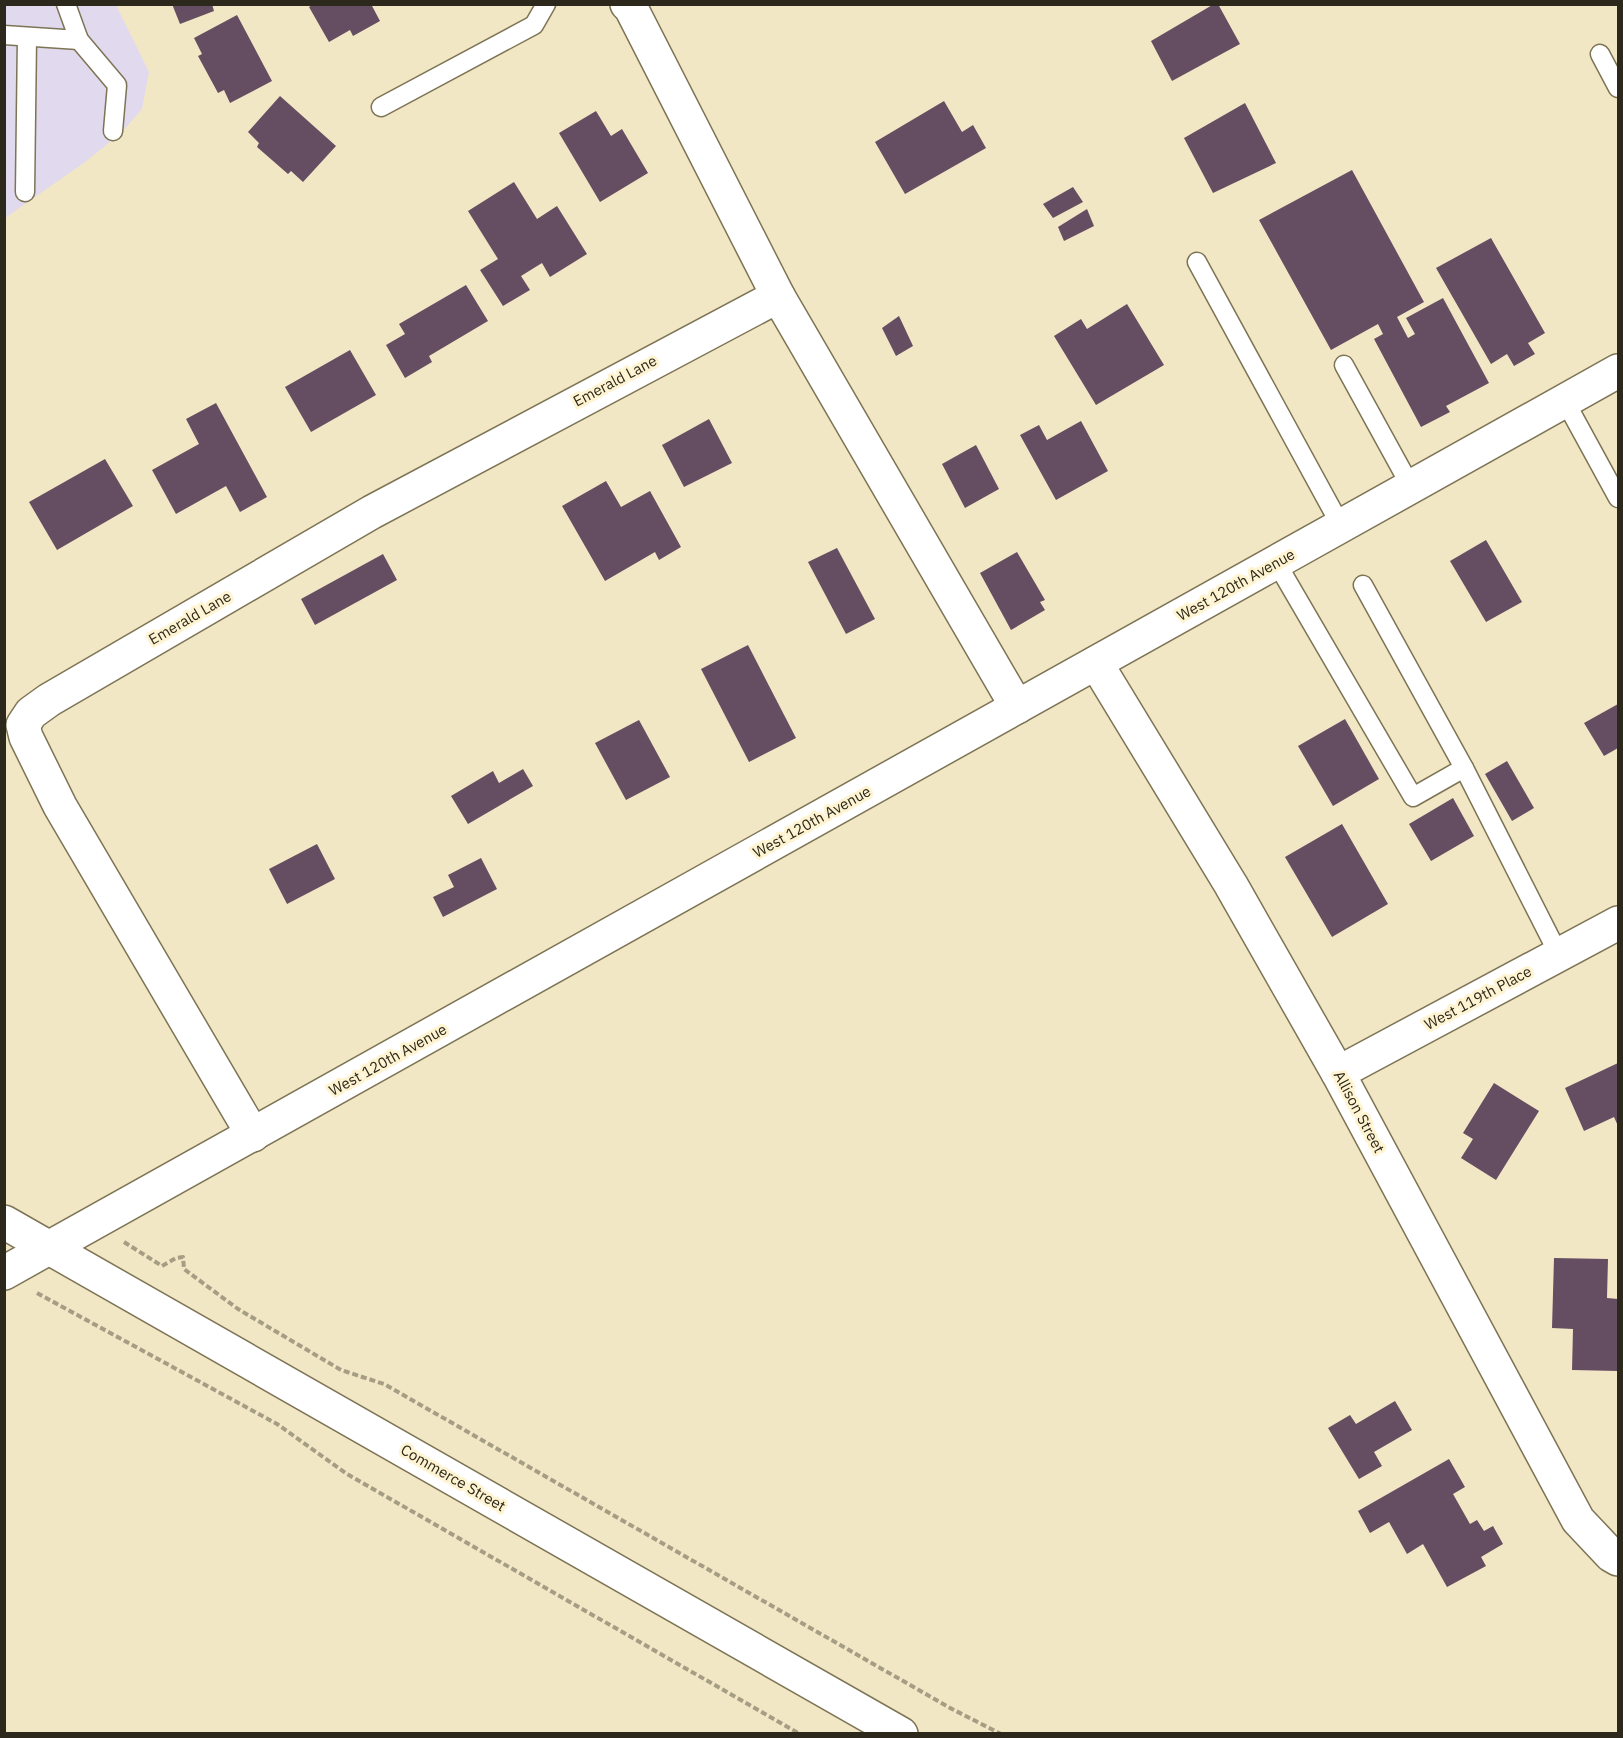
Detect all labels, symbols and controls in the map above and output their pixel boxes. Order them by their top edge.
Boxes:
street label: Emerald Lane [570,351,660,411]
street label: West 120th Avenue [1174,544,1298,625]
street label: Emerald Lane [145,586,234,649]
street label: West 120th Avenue [750,781,874,862]
street label: West 119th Place [1421,961,1535,1034]
street label: West 120th Avenue [326,1019,450,1100]
street label: Allison Street [1330,1067,1389,1156]
street label: Commerce Street [397,1440,509,1515]

